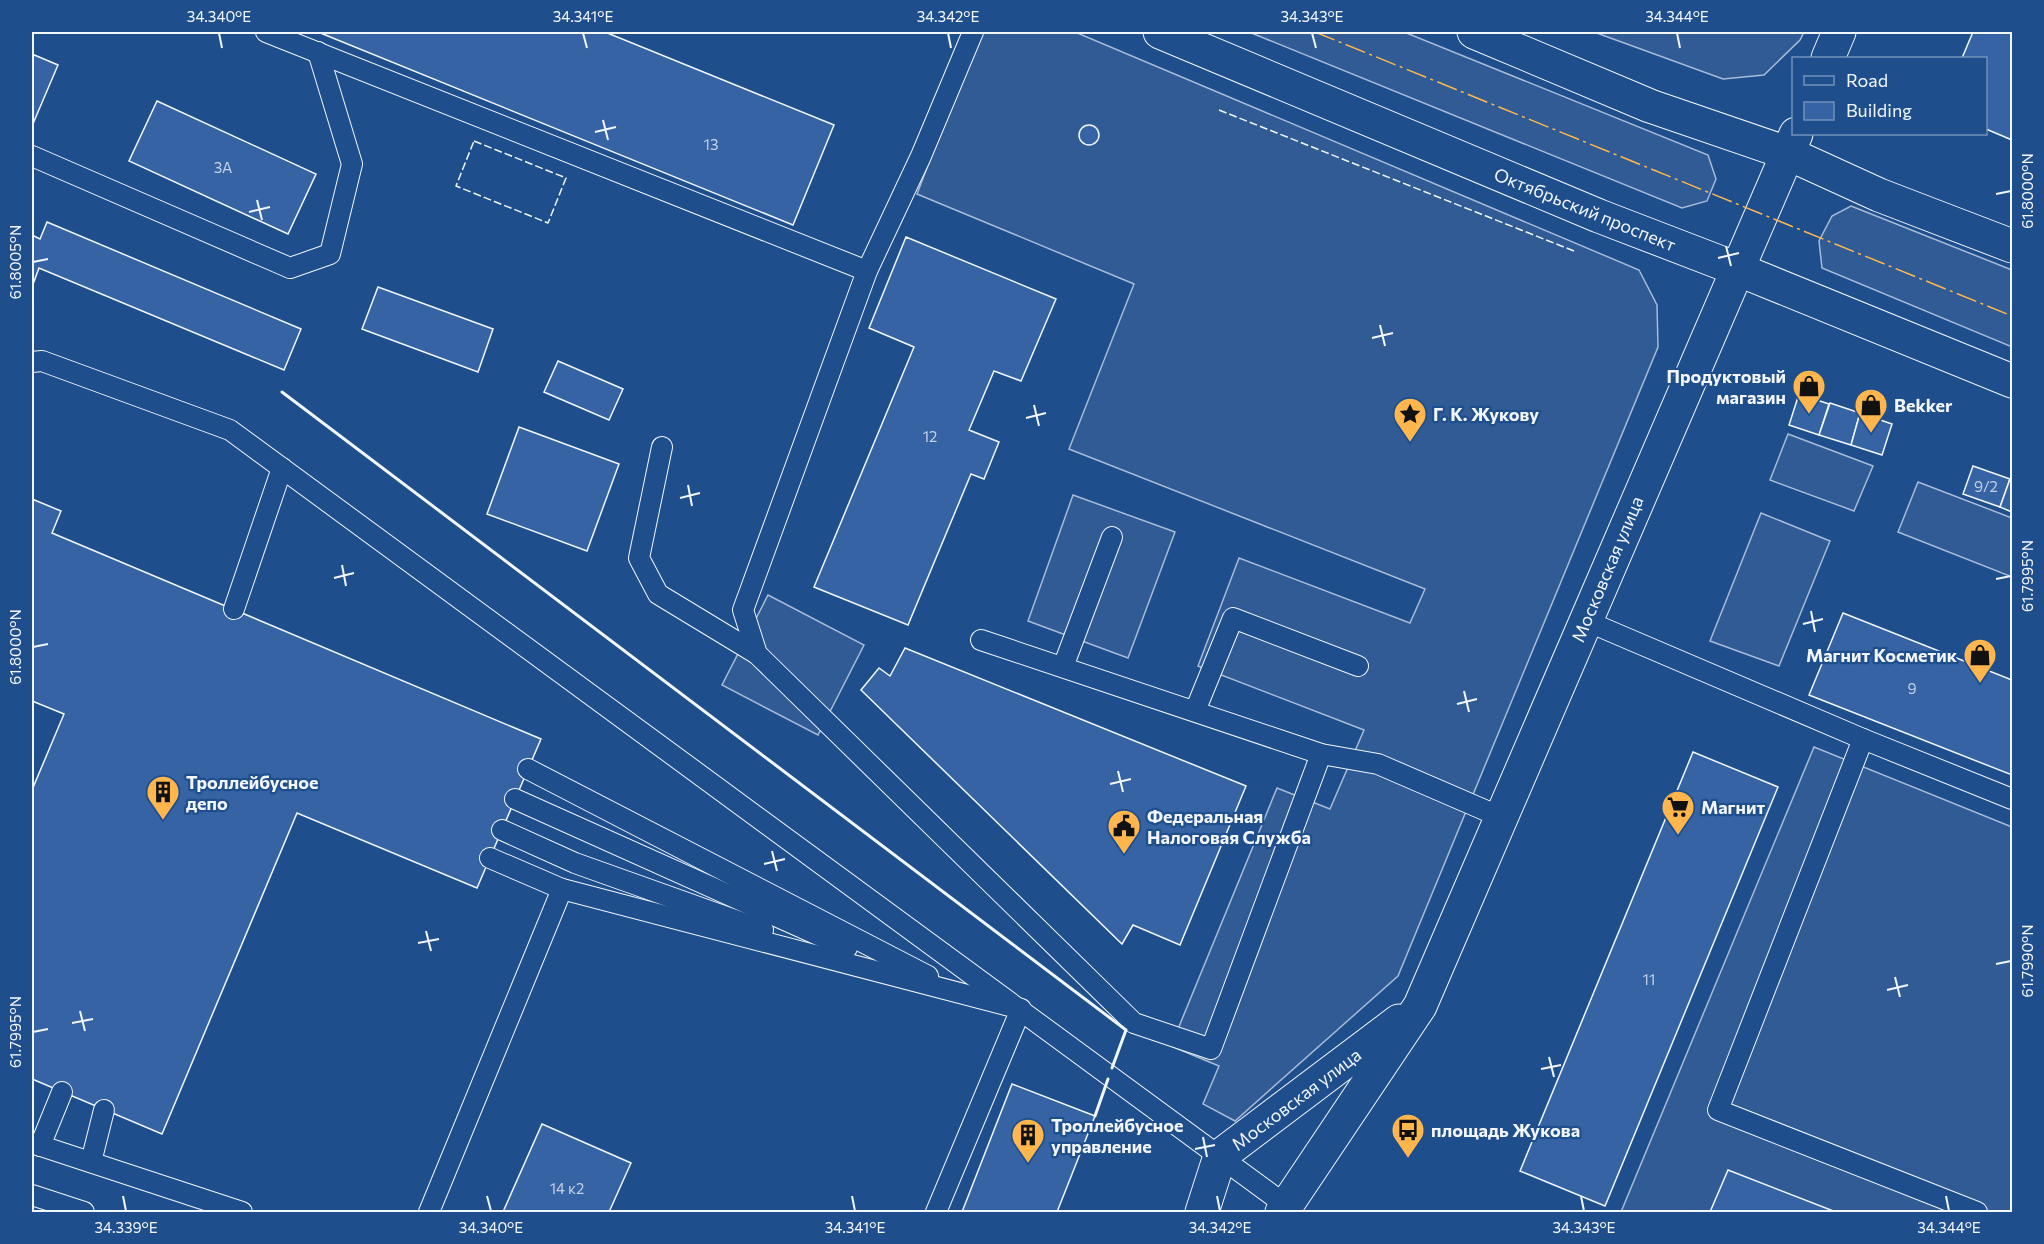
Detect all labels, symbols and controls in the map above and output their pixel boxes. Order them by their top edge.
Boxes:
text: 34.340°E [187,7,251,25]
text: 34.341°E [553,7,613,25]
text: 34.342°E [917,7,979,25]
text: 34.343°E [1280,7,1344,25]
text: 34.344°E [1645,7,1709,25]
legend [1792,57,1987,135]
text: Road [1846,69,1888,91]
text: Building [1846,99,1912,121]
house number: 13 [704,135,718,153]
text: 61.8000°N [2018,153,2036,229]
house number: 3А [214,158,232,176]
street label: Октябрьский проспект [1491,162,1679,256]
text: 61.8005°N [6,225,24,299]
place label: Продуктовый магазин [1667,365,1786,408]
shop icon: Продуктовый магазин [1791,368,1827,415]
shop icon: Bekker [1853,387,1889,434]
place label: Bekker [1894,394,1953,416]
place icon: Г. К. Жукову [1392,396,1428,443]
place label: Г. К. Жукову [1433,403,1539,425]
house number: 12 [923,427,937,445]
house number: 9/2 [1974,477,1998,495]
street label: Московская улица [1566,493,1648,645]
text: 61.7995°N [2018,540,2036,612]
text: 61.8000°N [6,609,24,685]
shop icon: Магнит Косметик [1962,637,1998,684]
place label: Магнит Косметик [1806,644,1958,666]
house number: 9 [1907,679,1917,697]
place label: Троллейбусное депо [186,771,319,814]
building icon: Троллейбусное депо [145,774,181,821]
supermarket icon: Магнит [1660,789,1696,836]
place label: Магнит [1701,796,1765,818]
place label: Федеральная Налоговая Служба [1147,805,1311,848]
public building icon: Федеральная Налоговая Служба [1106,808,1142,855]
text: 61.7990°N [2018,924,2036,998]
house number: 11 [1643,970,1655,988]
text: 61.7995°N [6,996,24,1068]
street label: Московская улица [1227,1043,1365,1155]
bus stop icon: площадь Жукова [1390,1112,1426,1159]
place label: Троллейбусное управление [1051,1114,1184,1157]
building icon: Троллейбусное управление [1010,1117,1046,1164]
place label: площадь Жукова [1431,1119,1580,1141]
house number: 14 к2 [550,1179,584,1197]
text: 34.339°E [94,1218,158,1236]
text: 34.340°E [459,1218,523,1236]
text: 34.341°E [825,1218,885,1236]
text: 34.342°E [1189,1218,1251,1236]
text: 34.343°E [1552,1218,1616,1236]
text: 34.344°E [1917,1218,1981,1236]

